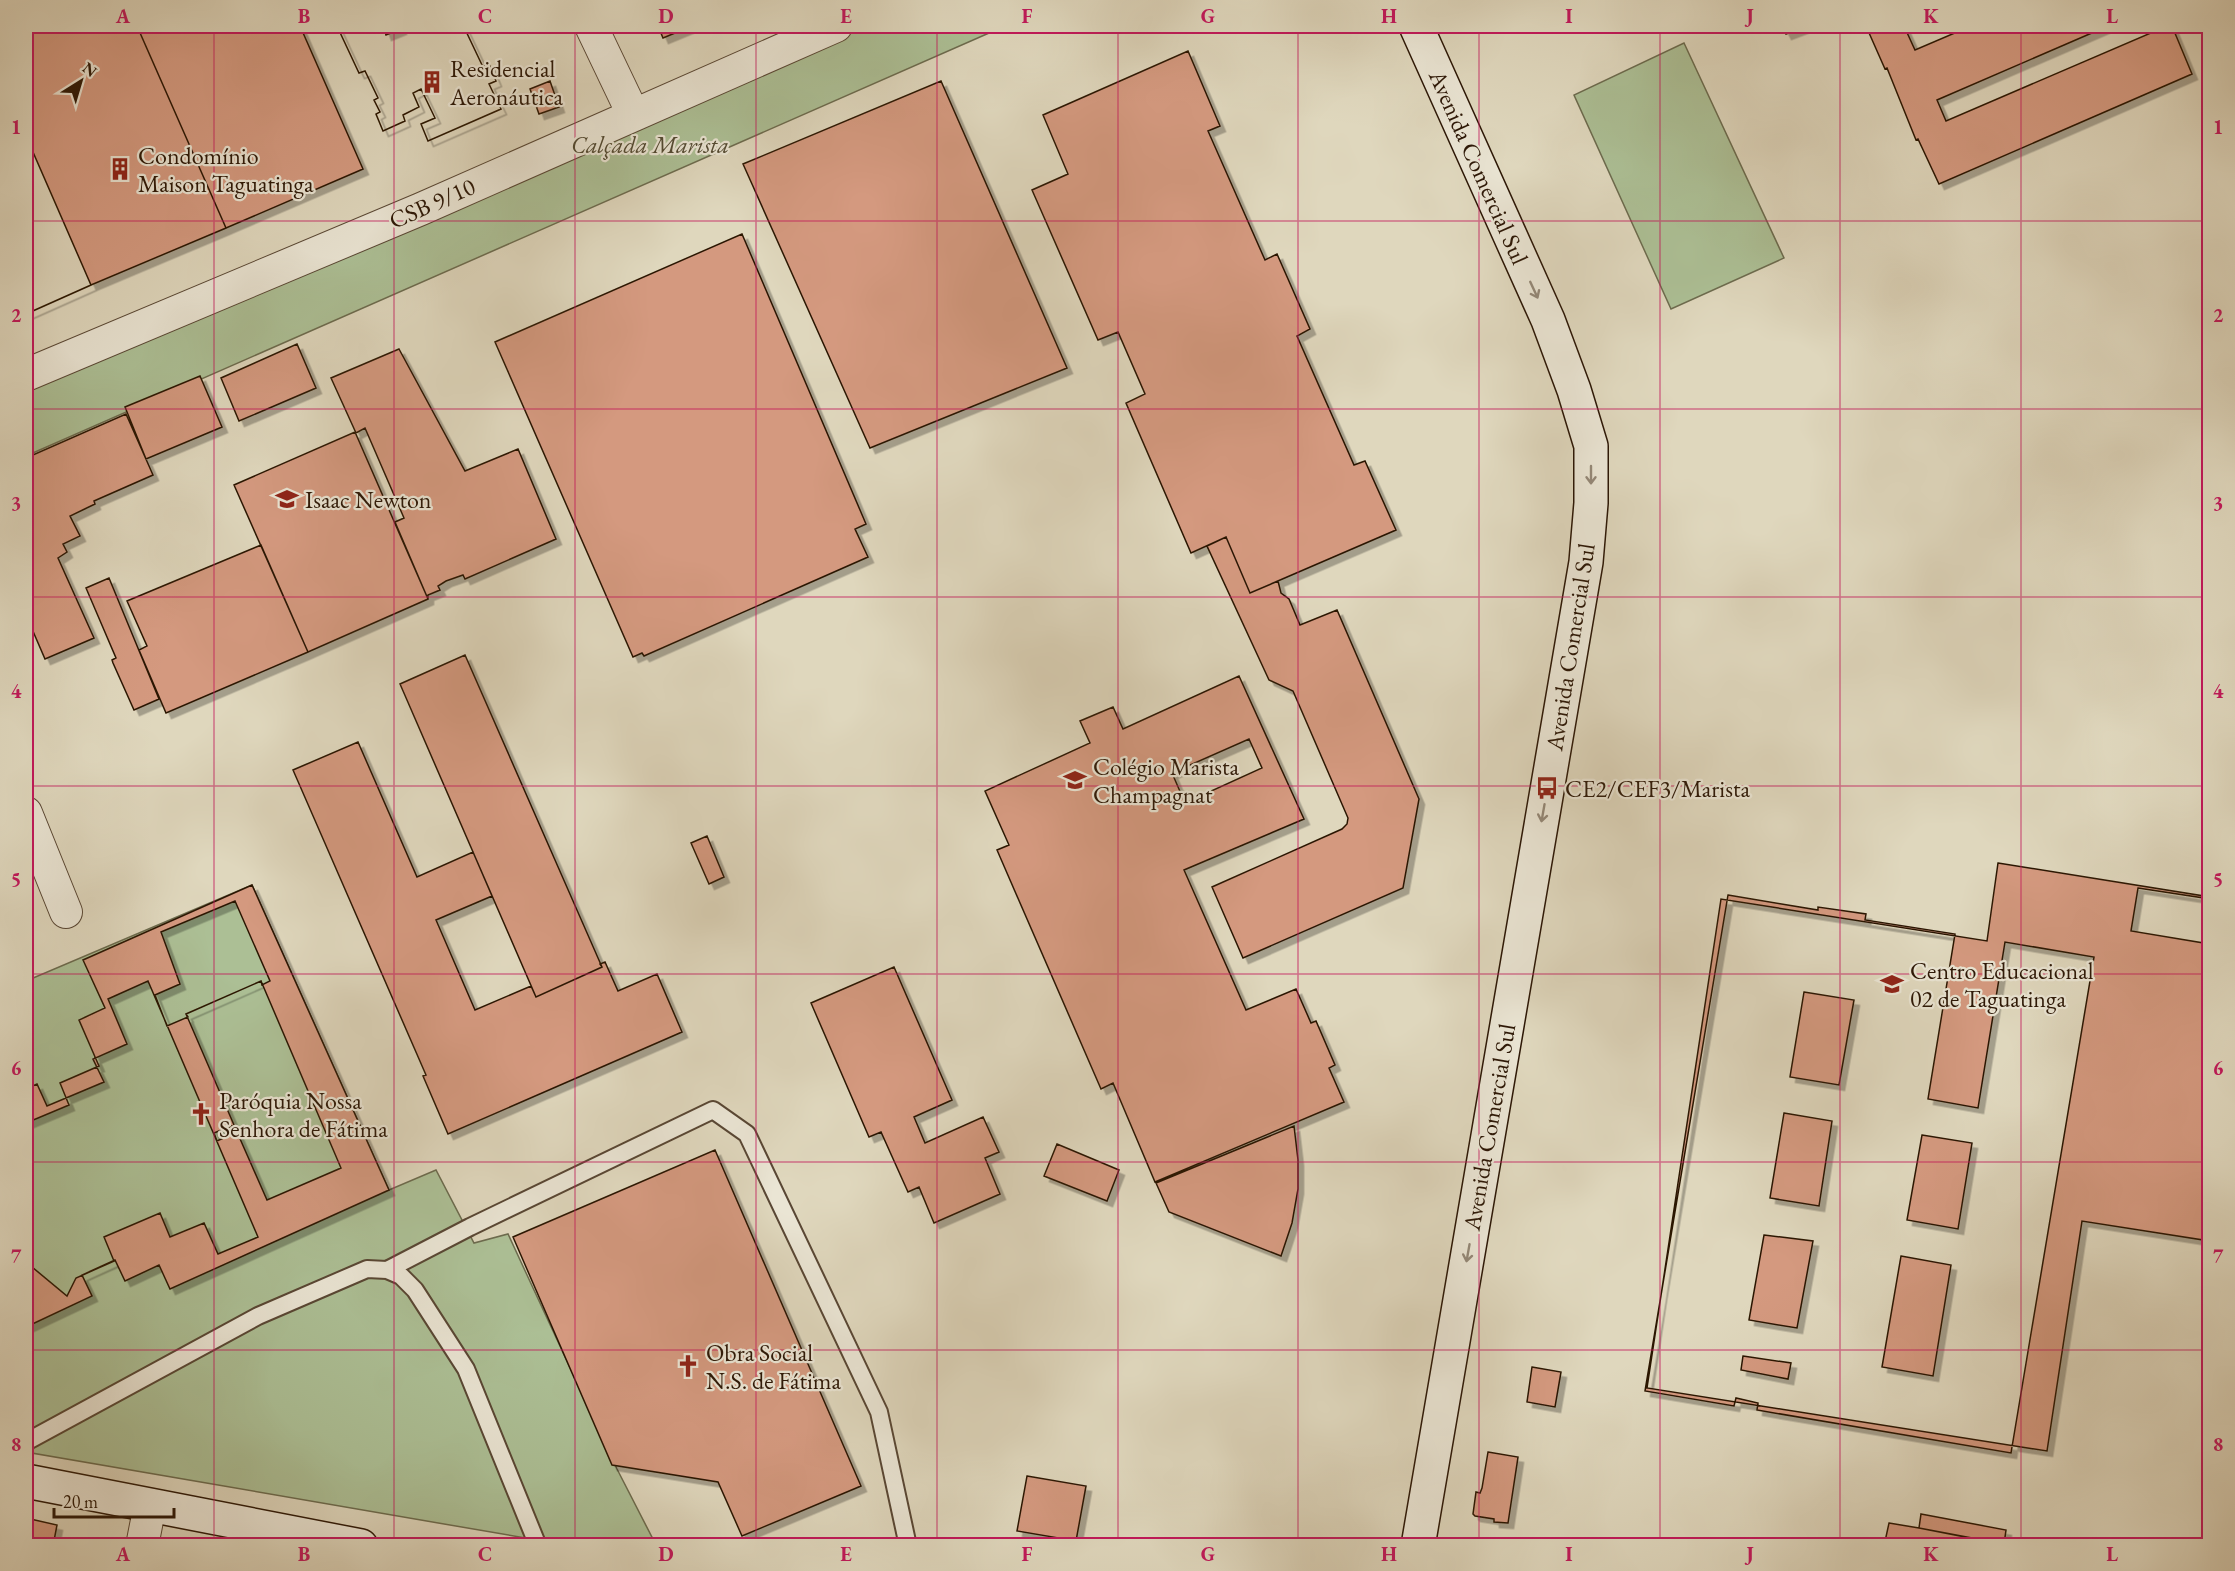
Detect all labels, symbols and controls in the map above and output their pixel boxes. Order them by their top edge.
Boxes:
text: A [115,3,131,29]
text: B [298,3,310,29]
text: C [478,3,492,29]
text: D [658,3,674,29]
text: E [840,3,852,29]
text: F [1022,3,1033,29]
text: G [1201,3,1215,29]
text: H [1381,3,1397,29]
text: I [1565,3,1573,29]
text: J [1744,3,1754,29]
text: K [1923,3,1939,29]
text: L [2106,3,2118,29]
north arrow [51,51,111,111]
place label: Residencial Aeronáutica [449,53,564,112]
text: N [78,57,101,82]
street label: Avenida Comercial Sul [1422,64,1536,269]
building icon: Residencial Aeronáutica [419,69,445,95]
text: 1 [11,114,21,140]
text: 1 [2213,114,2223,140]
park label: Calçada Marista [571,129,729,160]
place label: Condomínio Maison Taguatinga [138,140,314,199]
building icon: Condomínio Maison Taguatinga [107,156,133,182]
street label: CSB 9/10 [384,170,480,236]
one-way arrow [1529,280,1541,298]
text: 2 [11,302,22,328]
text: 2 [2213,302,2224,328]
one-way arrow [1585,464,1597,484]
place label: Isaac Newton [305,484,432,515]
school or university icon: Isaac Newton [274,486,300,512]
text: 3 [11,490,21,516]
text: 3 [2213,490,2223,516]
street label: Avenida Comercial Sul [1538,541,1602,754]
text: 4 [11,678,22,704]
text: 4 [2213,678,2224,704]
place label: Colégio Marista Champagnat [1093,751,1240,810]
school or university icon: Colégio Marista Champagnat [1062,767,1088,793]
place label: CE2/CEF3/Marista [1565,773,1751,804]
bus stop icon: CE2/CEF3/Marista [1534,775,1560,801]
one-way arrow [1537,802,1548,822]
text: 5 [11,866,21,892]
text: 5 [2213,866,2223,892]
place label: Centro Educacional 02 de Taguatinga [1910,955,2094,1014]
school or university icon: Centro Educacional 02 de Taguatinga [1879,971,1905,997]
street label: Avenida Comercial Sul [1455,1021,1523,1234]
text: 6 [11,1055,22,1081]
text: 6 [2213,1055,2224,1081]
place label: Paróquia Nossa Senhora de Fátima [219,1085,388,1144]
church icon: Paróquia Nossa Senhora de Fátima [188,1101,214,1127]
text: 7 [11,1243,22,1269]
one-way arrow [1462,1243,1473,1263]
text: 7 [2213,1243,2224,1269]
place label: Obra Social N.S. de Fátima [706,1337,842,1396]
church icon: Obra Social N.S. de Fátima [675,1353,701,1379]
text: 8 [11,1431,21,1457]
text: 8 [2213,1431,2223,1457]
scale bar [54,1481,174,1519]
text: 20 m [63,1490,98,1513]
text: A [115,1541,131,1567]
text: B [298,1541,310,1567]
text: C [478,1541,492,1567]
text: D [658,1541,674,1567]
text: E [840,1541,852,1567]
text: F [1022,1541,1033,1567]
text: G [1201,1541,1215,1567]
text: H [1381,1541,1397,1567]
text: I [1565,1541,1573,1567]
text: J [1744,1541,1754,1567]
text: K [1923,1541,1939,1567]
text: L [2106,1541,2118,1567]

